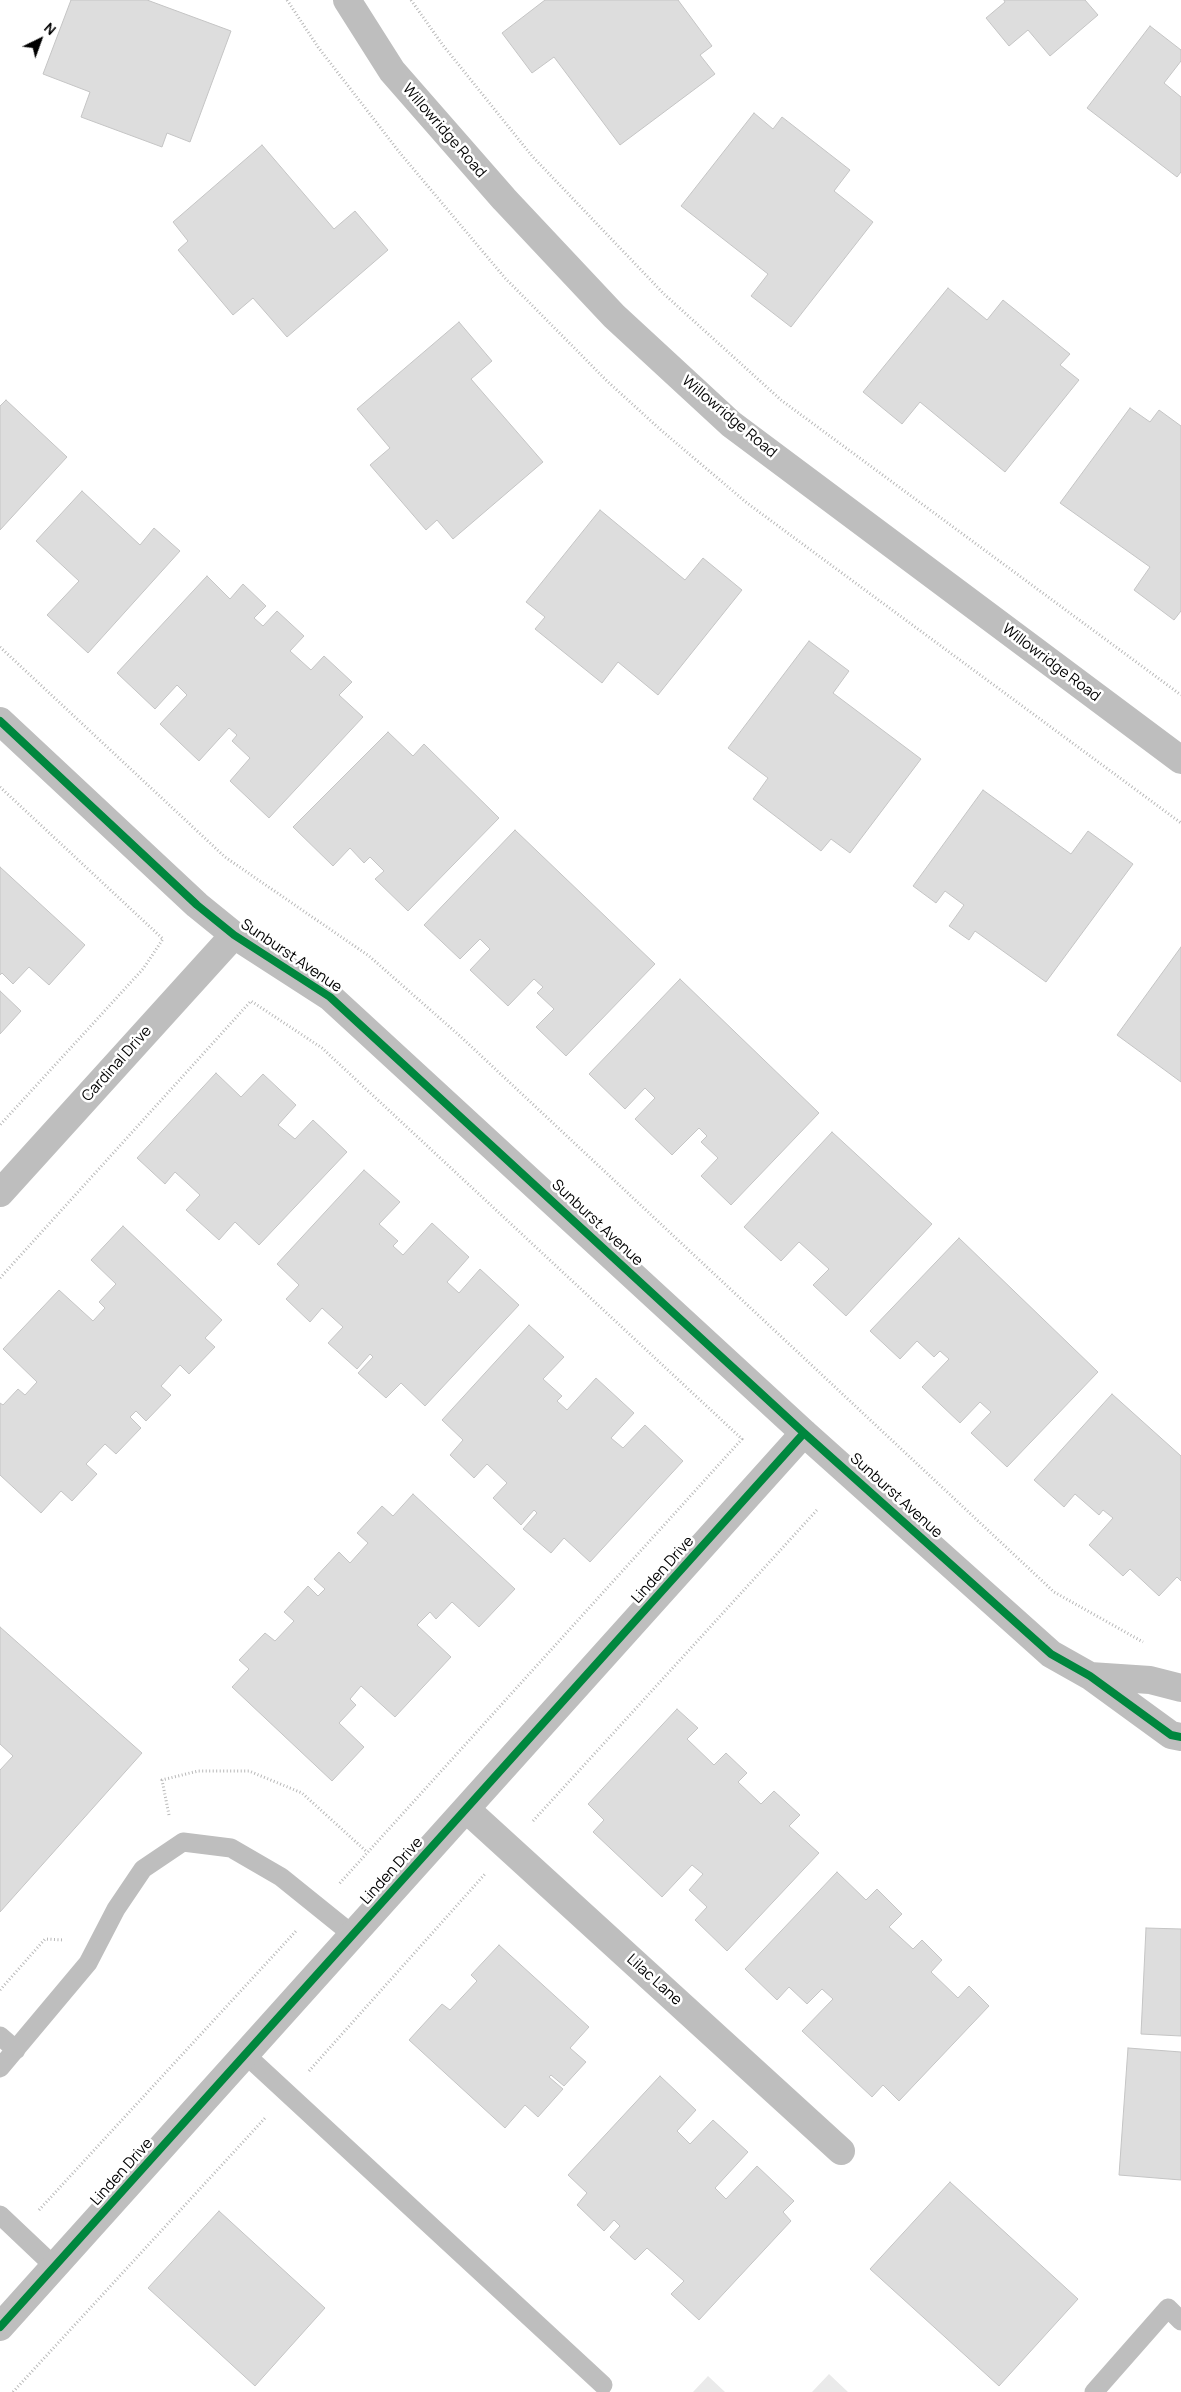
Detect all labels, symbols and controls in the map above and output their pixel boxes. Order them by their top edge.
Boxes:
north arrow [15,15,65,65]
text: N [40,18,60,39]
street label: Willowridge Road [398,80,490,182]
street label: Willowridge Road [678,372,780,462]
street label: Willowridge Road [998,620,1104,706]
street label: Sunburst Avenue [237,915,345,997]
street label: Cardinal Drive [78,1022,156,1106]
street label: Sunburst Avenue [548,1176,646,1270]
street label: Sunburst Avenue [846,1450,946,1542]
street label: Linden Drive [628,1533,698,1607]
street label: Linden Drive [357,1834,427,1908]
street label: Lilac Lane [623,1951,685,2009]
street label: Linden Drive [87,2135,157,2209]

